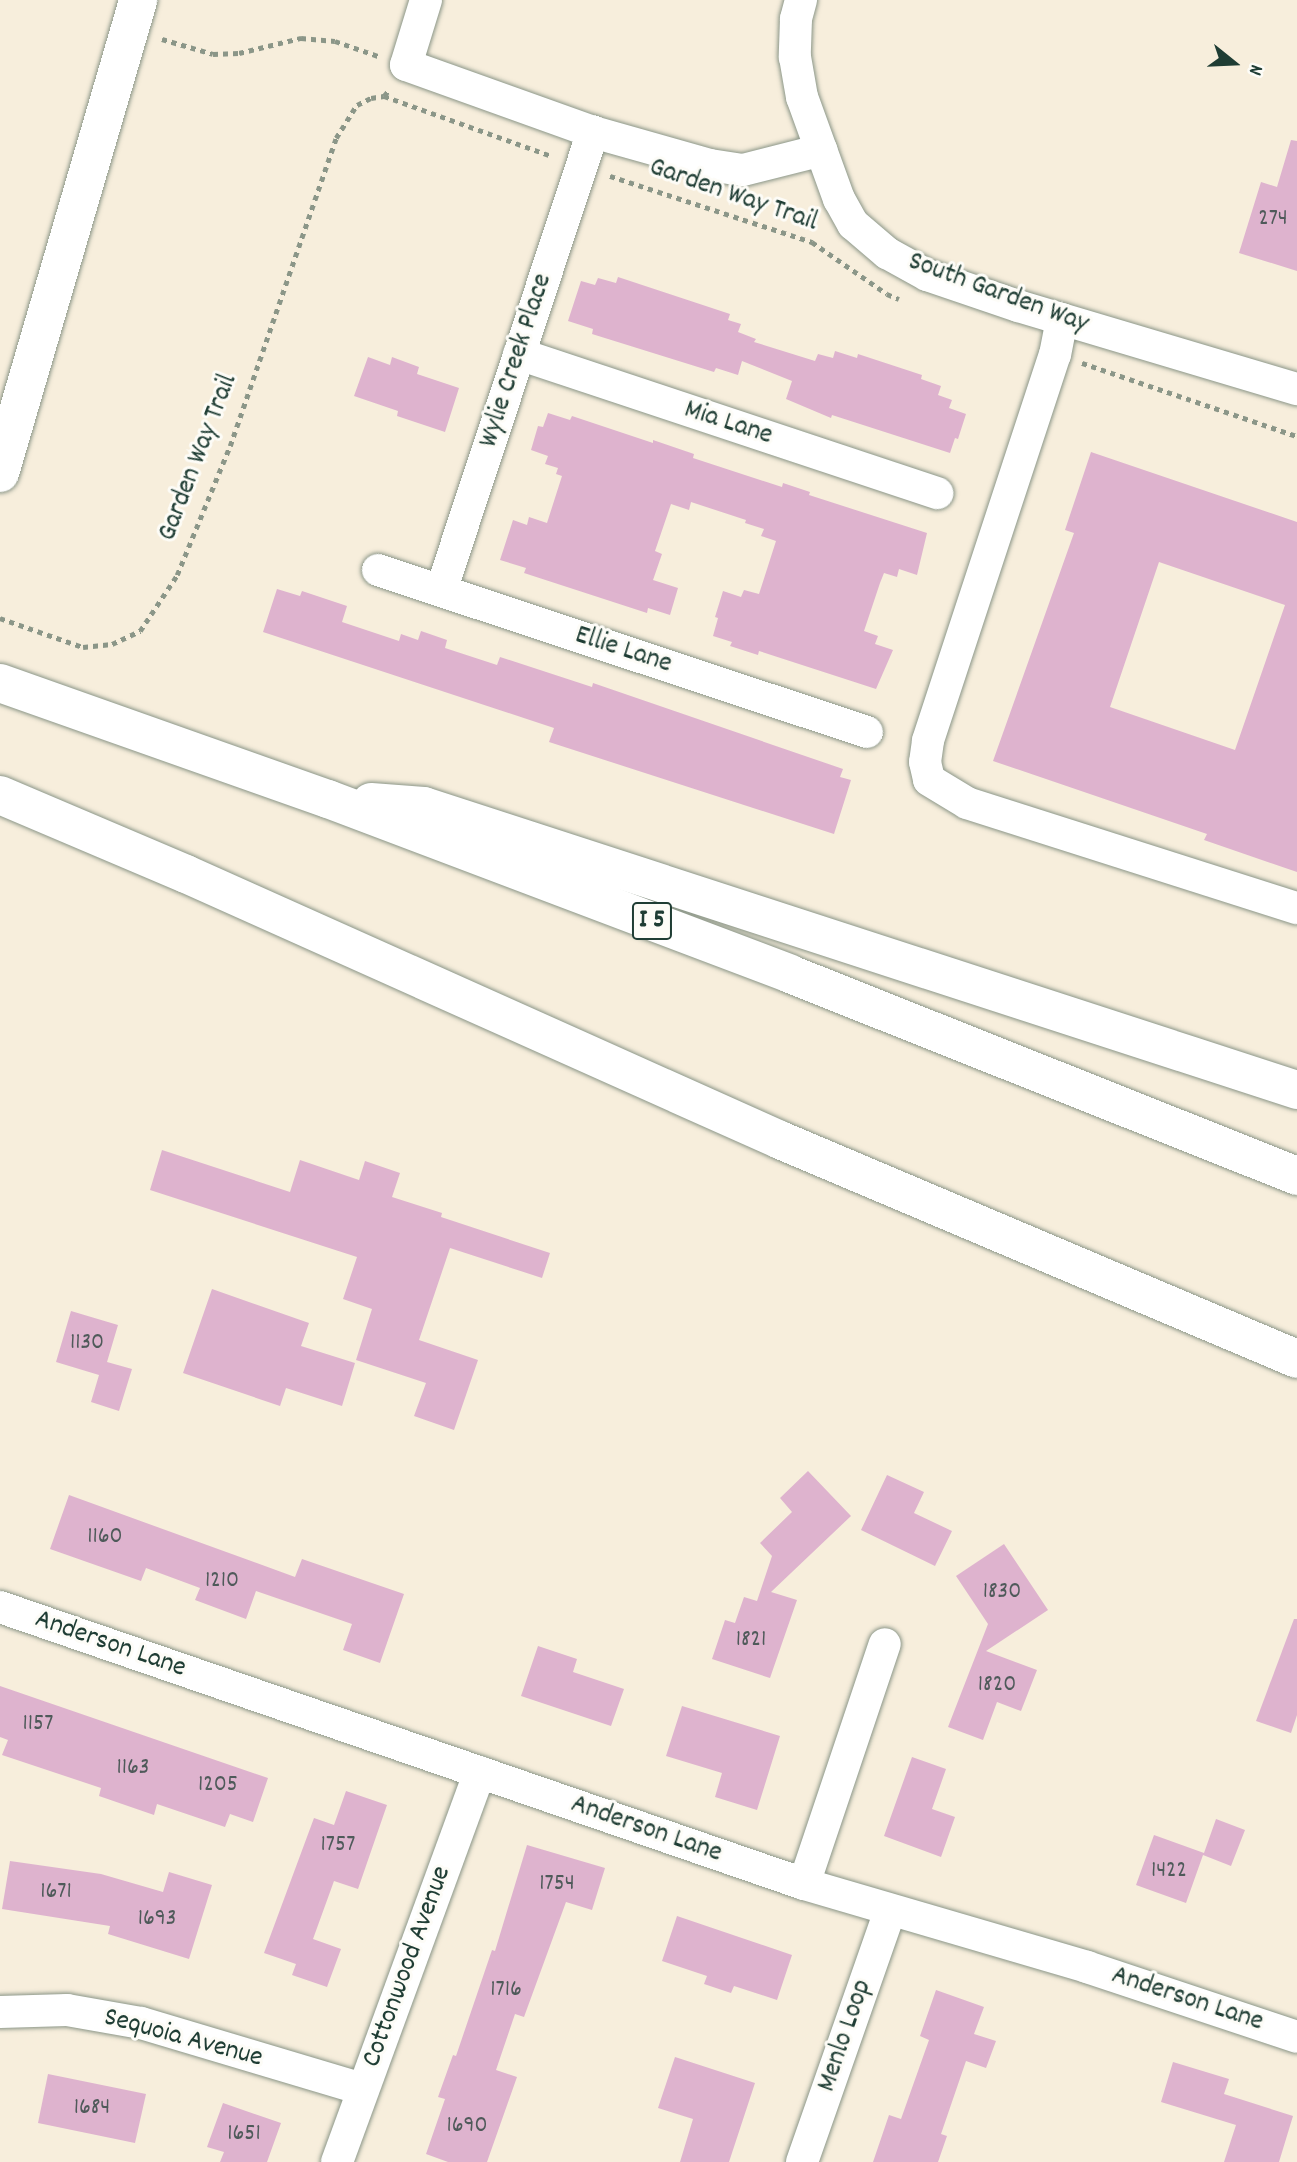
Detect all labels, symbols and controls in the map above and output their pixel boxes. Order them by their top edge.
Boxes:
north arrow [1199,28,1269,98]
text: N [1240,61,1269,78]
street label: Garden Way Trail [644,151,822,241]
house number: 274 [1258,206,1288,234]
street label: South Garden Way [903,246,1093,342]
street label: Wylie Creek Place [473,270,561,452]
street label: Garden Way Trail [152,370,246,546]
street label: Mia Lane [680,394,776,454]
street label: Ellie Lane [570,620,676,682]
road number: I 5 [631,898,673,944]
house number: 1130 [70,1330,104,1358]
house number: 1160 [87,1524,123,1552]
house number: 1210 [205,1568,239,1596]
house number: 1830 [983,1579,1021,1607]
street label: Anderson Lane [30,1603,190,1687]
house number: 1821 [736,1627,766,1655]
house number: 1820 [978,1672,1016,1700]
house number: 1157 [23,1711,53,1739]
house number: 1163 [117,1755,149,1783]
house number: 1205 [198,1772,238,1800]
street label: Anderson Lane [566,1788,726,1872]
house number: 1757 [321,1832,355,1860]
house number: 1422 [1151,1858,1187,1886]
street label: Cottonwood Avenue [356,1862,460,2072]
house number: 1754 [539,1871,575,1899]
house number: 1671 [40,1879,72,1907]
house number: 1693 [138,1906,176,1934]
street label: Anderson Lane [1107,1960,1267,2040]
street label: Menlo Loop [811,1975,881,2097]
house number: 1716 [490,1977,522,2005]
street label: Sequoia Avenue [100,2002,266,2076]
house number: 1684 [74,2095,110,2123]
house number: 1690 [446,2113,488,2141]
house number: 1651 [227,2121,261,2149]

